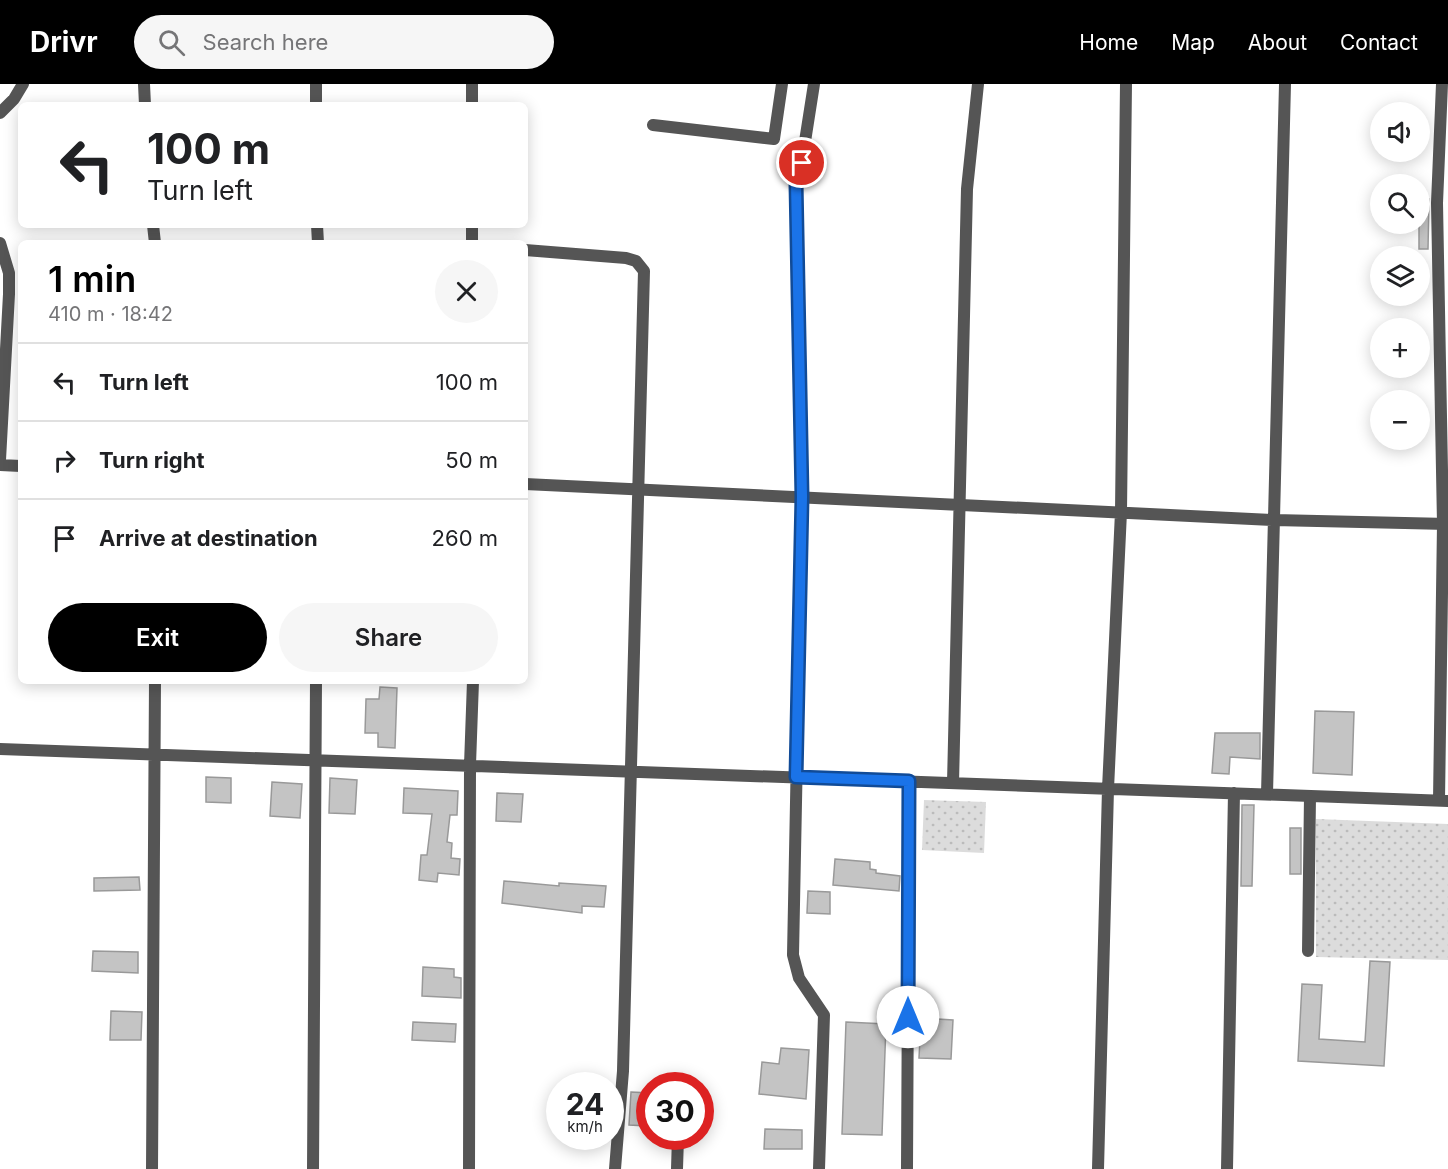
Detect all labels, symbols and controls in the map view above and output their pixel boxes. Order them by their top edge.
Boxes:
search box [134,15,554,69]
text: Drivr [30,25,98,59]
icon: search [155,26,188,59]
text: Search here [203,29,328,55]
text: Home [1079,30,1138,55]
text: Map [1171,30,1215,55]
text: About [1248,30,1307,55]
text: Contact [1340,30,1418,55]
map controls [1370,102,1430,450]
button: sound [1370,102,1430,162]
text: 100 m [147,123,270,174]
icon: left [48,126,126,204]
pin [776,137,827,188]
icon: arrive [785,146,818,179]
text: Turn left [147,174,253,207]
button: search [1370,174,1430,234]
button: layers [1370,246,1430,306]
text: 1 min [48,257,136,301]
button: close [435,260,498,323]
text: 410 m · 18:42 [48,302,173,326]
button: + [1370,318,1430,378]
icon: left [48,366,81,399]
text: Turn left [99,369,189,395]
text: 100 m [436,369,498,395]
button: − [1370,390,1430,450]
icon: right [48,444,81,477]
text: Turn right [99,447,205,473]
text: 50 m [445,447,498,473]
icon: arrive [48,522,81,555]
text: Arrive at destination [99,525,318,551]
text: 260 m [432,525,498,551]
button: Exit [48,603,267,672]
button: Share [279,603,498,672]
position arrow [876,985,940,1049]
speed limit sign: 30 [636,1072,714,1150]
text: 24 [566,1086,604,1122]
text: km/h [567,1117,603,1136]

